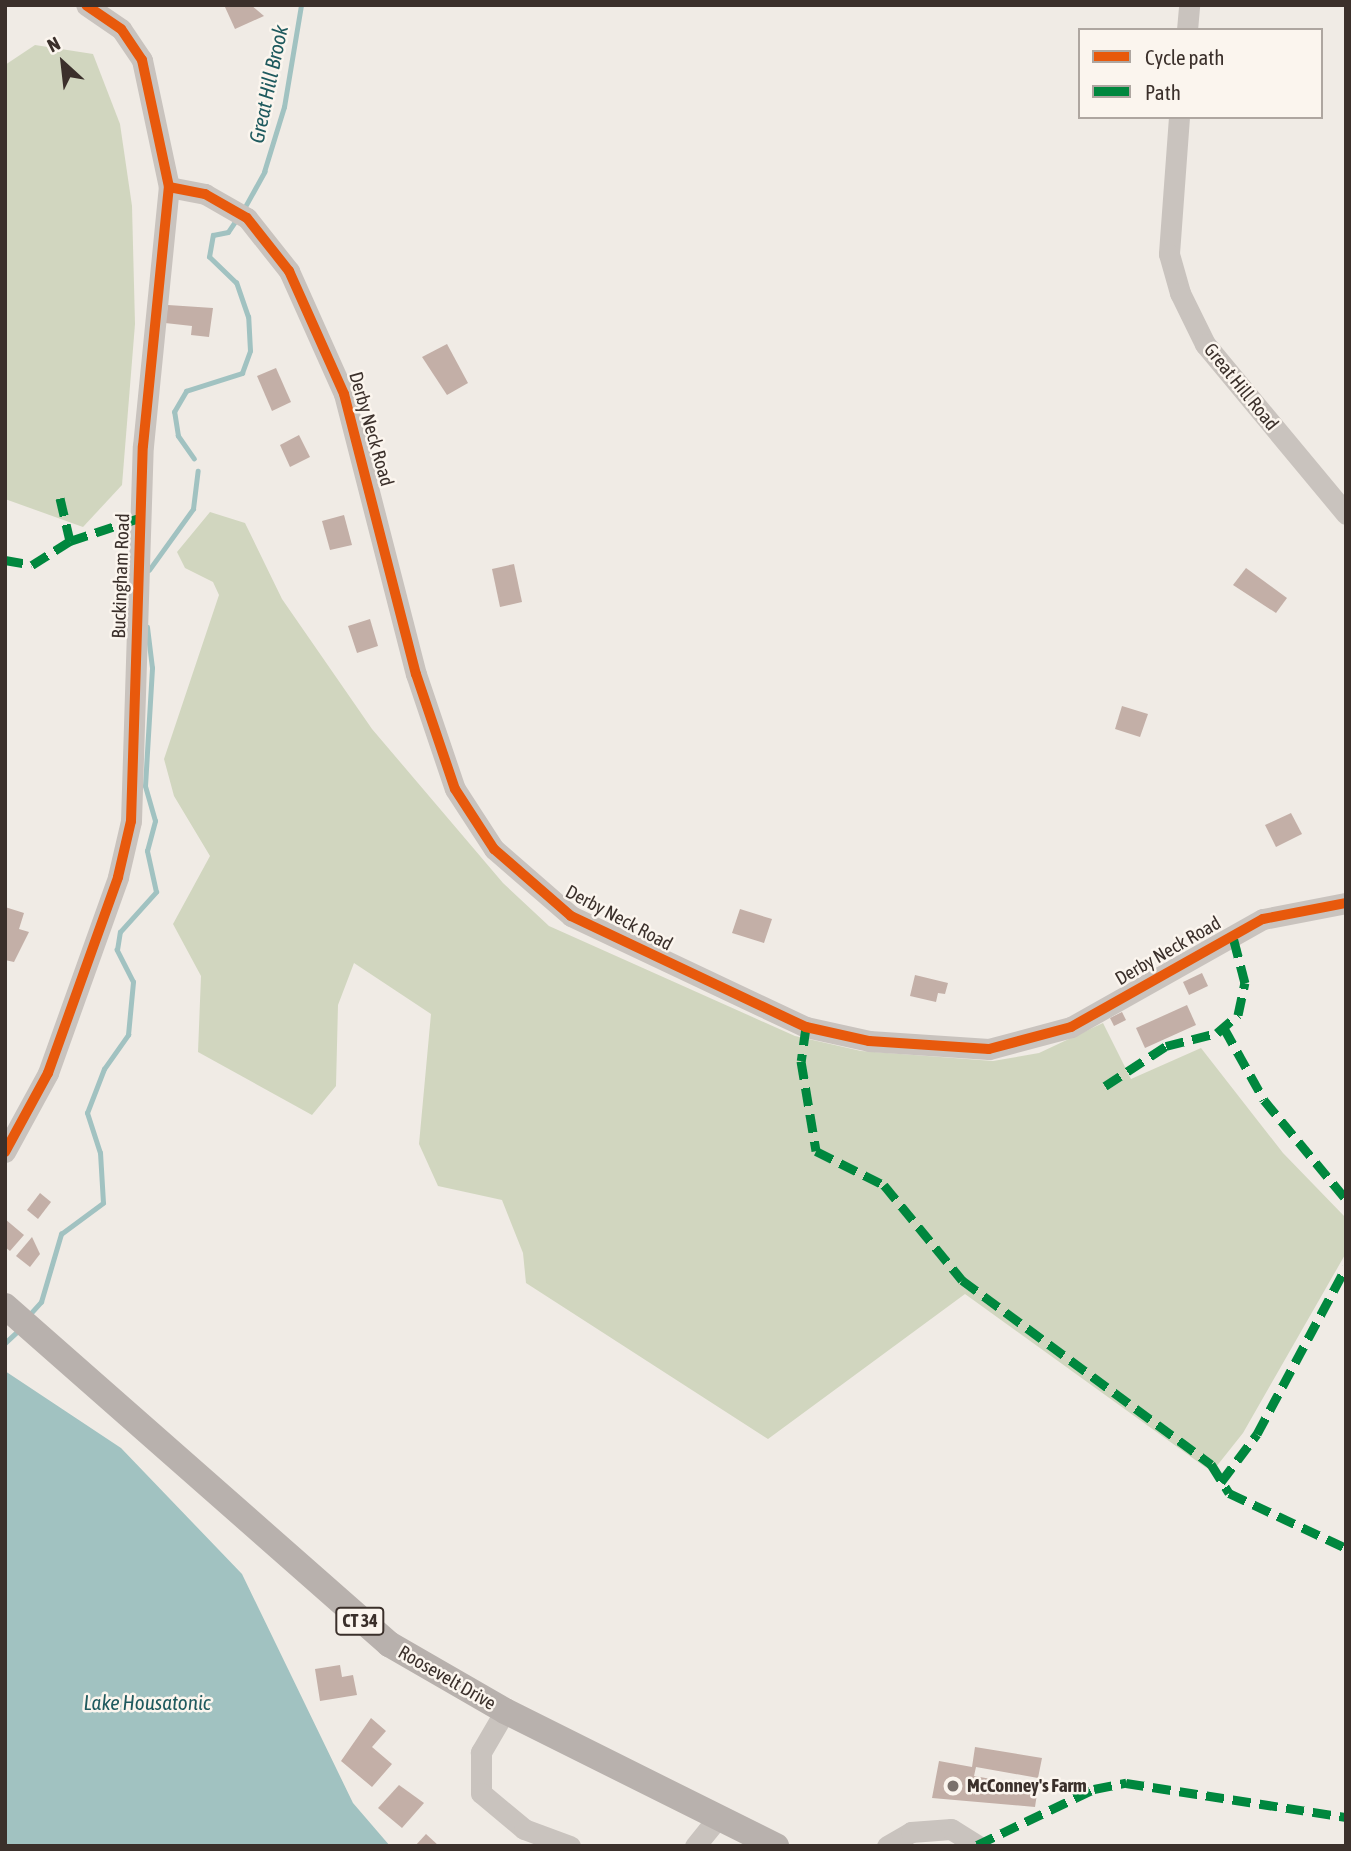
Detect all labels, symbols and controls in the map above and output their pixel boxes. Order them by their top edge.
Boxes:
water label: Great Hill Brook [243,23,293,145]
north arrow [28,28,98,98]
legend [1078,28,1323,119]
text: N [43,32,63,57]
text: Cycle path [1145,45,1224,69]
text: Path [1145,80,1181,104]
street label: Great Hill Road [1199,339,1283,435]
street label: Derby Neck Road [344,369,398,489]
street label: Buckingham Road [107,513,135,639]
street label: Derby Neck Road [561,880,677,956]
street label: Derby Neck Road [1111,912,1225,990]
road number: CT 34 [334,1606,386,1636]
street label: Roosevelt Drive [394,1641,500,1715]
water label: Lake Housatonic [83,1689,211,1715]
place label: McConney's Farm [967,1775,1087,1797]
marker: McConney's Farm [945,1778,961,1794]

